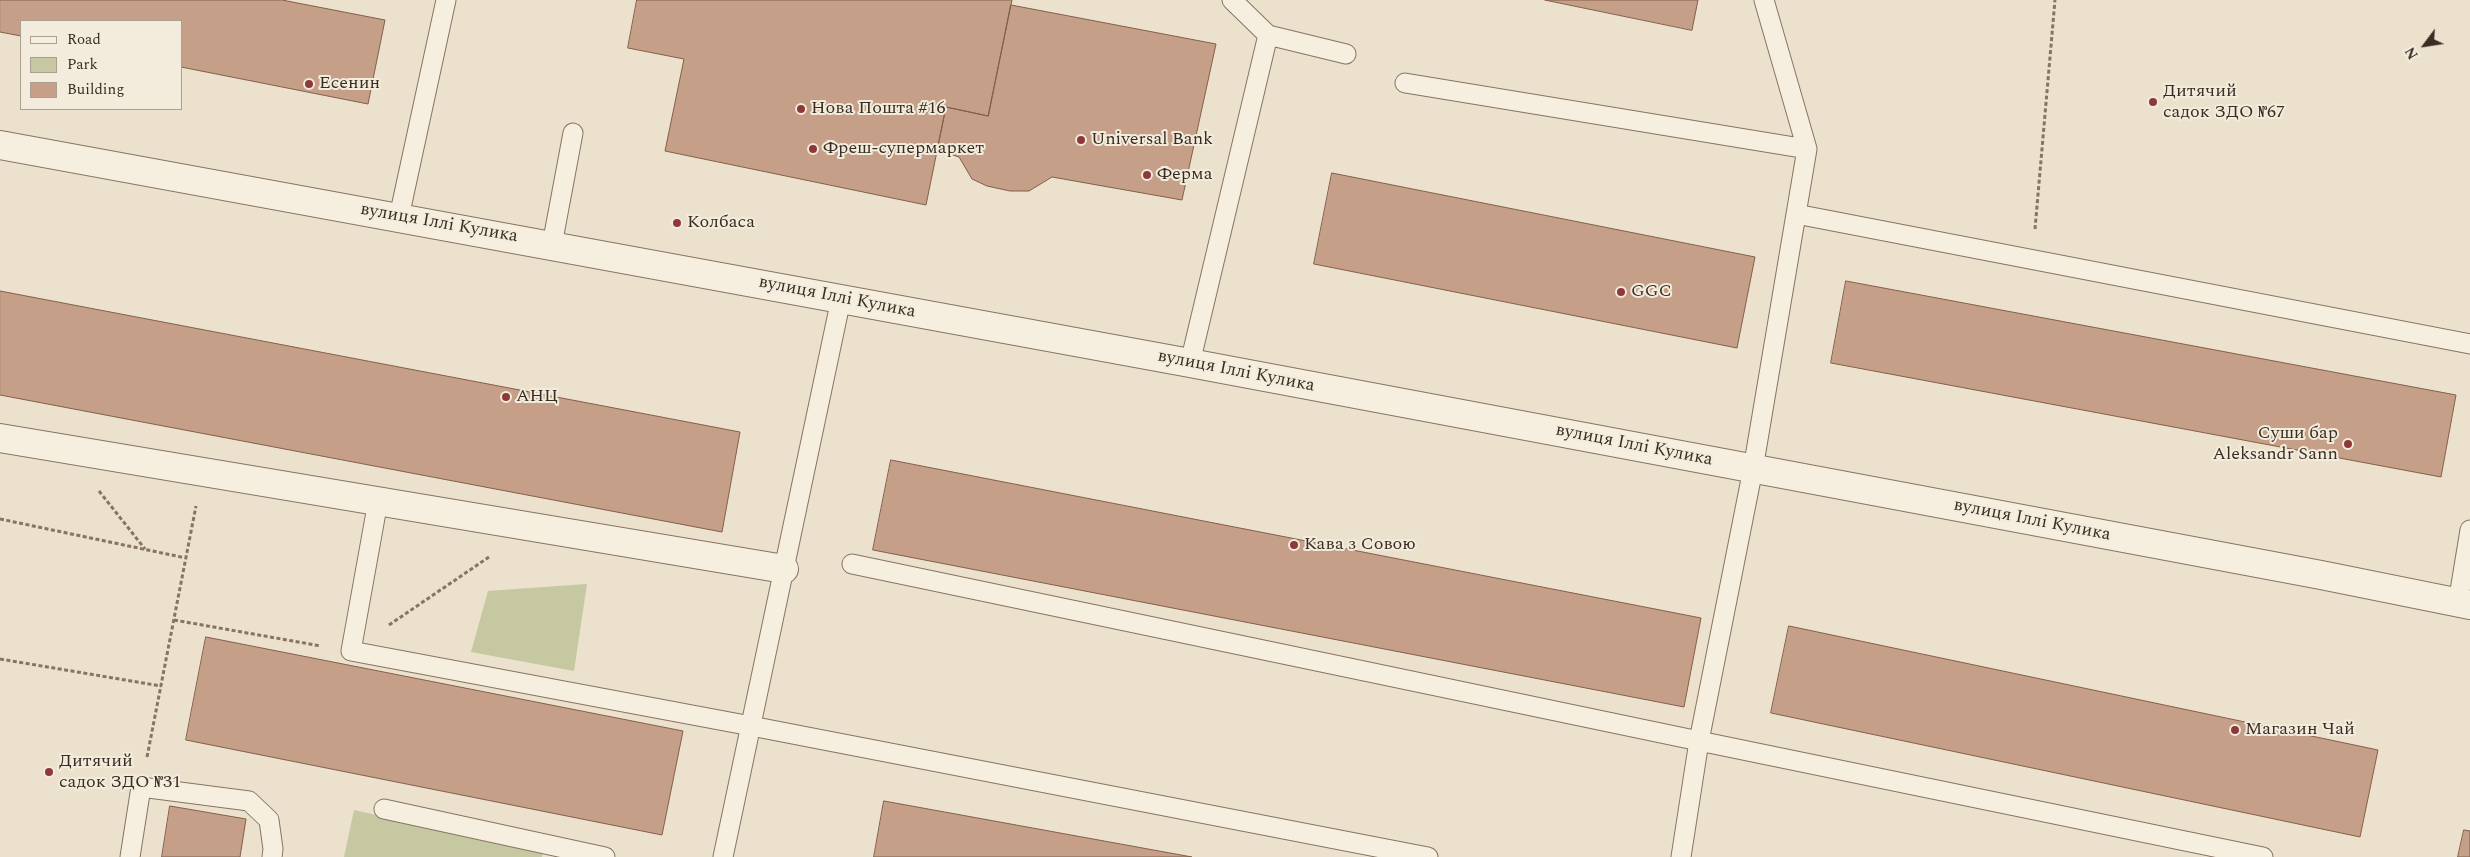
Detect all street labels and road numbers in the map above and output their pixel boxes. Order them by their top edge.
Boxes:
street label: вулиця Іллі Кулика [359,200,519,248]
street label: вулиця Іллі Кулика [757,272,917,324]
street label: вулиця Іллі Кулика [1156,346,1316,398]
street label: вулиця Іллі Кулика [1554,420,1714,472]
street label: вулиця Іллі Кулика [1952,495,2112,547]

